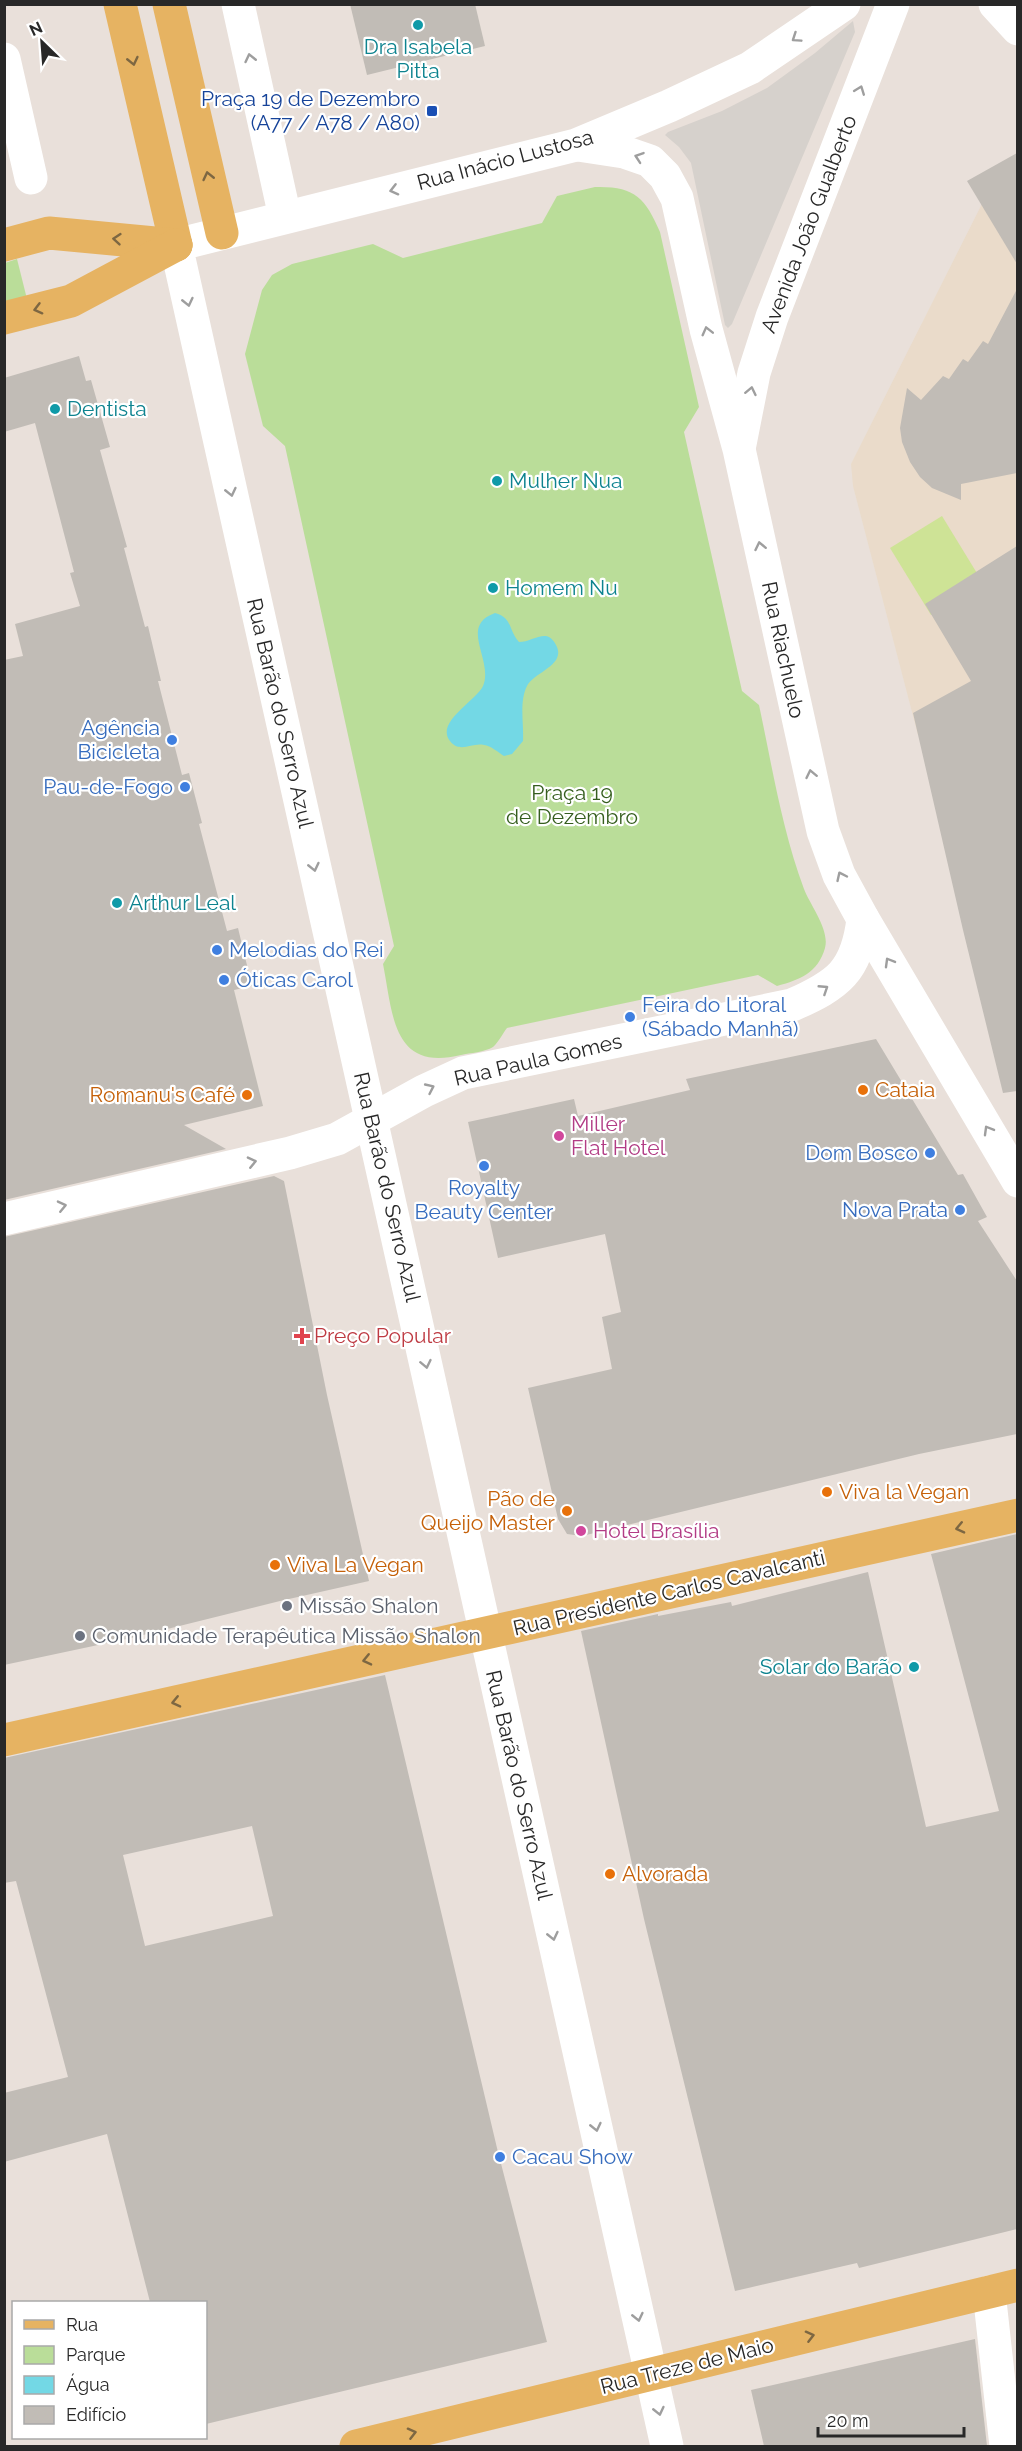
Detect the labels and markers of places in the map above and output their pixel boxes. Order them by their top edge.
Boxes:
marker: Dra Isabela Pitta [411,18,425,32]
place label: Dra Isabela Pitta [364,34,472,83]
place label: Praça 19 de Dezembro (A77 / A78 / A80) [201,86,420,135]
marker: Praça 19 de Dezembro (A77 / A78 / A80) [425,104,439,118]
place label: Dentista [67,396,147,421]
marker: Dentista [48,402,62,416]
place label: Mulher Nua [509,468,623,493]
marker: Mulher Nua [490,474,504,488]
place label: Homem Nu [505,575,618,600]
marker: Homem Nu [486,581,500,595]
place label: Agência Bicicleta [77,715,160,764]
marker: Agência Bicicleta [165,733,179,747]
place label: Pau-de-Fogo [43,774,173,799]
marker: Pau-de-Fogo [178,780,192,794]
place label: Arthur Leal [129,890,236,915]
marker: Arthur Leal [110,896,124,910]
place label: Melodias do Rei [229,937,384,962]
marker: Melodias do Rei [210,943,224,957]
place label: Óticas Carol [236,967,353,992]
marker: Óticas Carol [217,973,231,987]
place label: Feira do Litoral (Sábado Manhã) [642,992,798,1041]
marker: Feira do Litoral (Sábado Manhã) [623,1010,637,1024]
place label: Cataia [875,1077,935,1102]
place label: Romanu's Café [90,1082,235,1107]
marker: Cataia [856,1083,870,1097]
marker: Romanu's Café [240,1088,254,1102]
place label: Miller Flat Hotel [571,1111,666,1160]
marker: Miller Flat Hotel [552,1129,566,1143]
place label: Dom Bosco [805,1140,918,1165]
marker: Dom Bosco [923,1146,937,1160]
marker: Royalty Beauty Center [477,1159,491,1173]
place label: Royalty Beauty Center [415,1175,554,1224]
place label: Nova Prata [842,1197,948,1222]
marker: Nova Prata [953,1203,967,1217]
place label: Preço Popular [314,1323,452,1348]
marker: Preço Popular [295,1329,309,1343]
place label: Viva la Vegan [839,1479,969,1504]
marker: Viva la Vegan [820,1485,834,1499]
place label: Pão de Queijo Master [421,1486,556,1535]
marker: Pão de Queijo Master [560,1504,574,1518]
place label: Hotel Brasília [593,1518,719,1543]
marker: Hotel Brasília [574,1524,588,1538]
place label: Viva La Vegan [287,1552,424,1577]
marker: Viva La Vegan [268,1558,282,1572]
place label: Missão Shalon [299,1593,438,1618]
marker: Missão Shalon [280,1599,294,1613]
place label: Comunidade Terapêutica Missão Shalon [92,1623,481,1648]
marker: Comunidade Terapêutica Missão Shalon [73,1629,87,1643]
place label: Solar do Barão [760,1654,902,1679]
marker: Solar do Barão [907,1660,921,1674]
place label: Alvorada [622,1861,708,1886]
marker: Alvorada [603,1867,617,1881]
place label: Cacau Show [512,2144,633,2169]
marker: Cacau Show [493,2150,507,2164]

